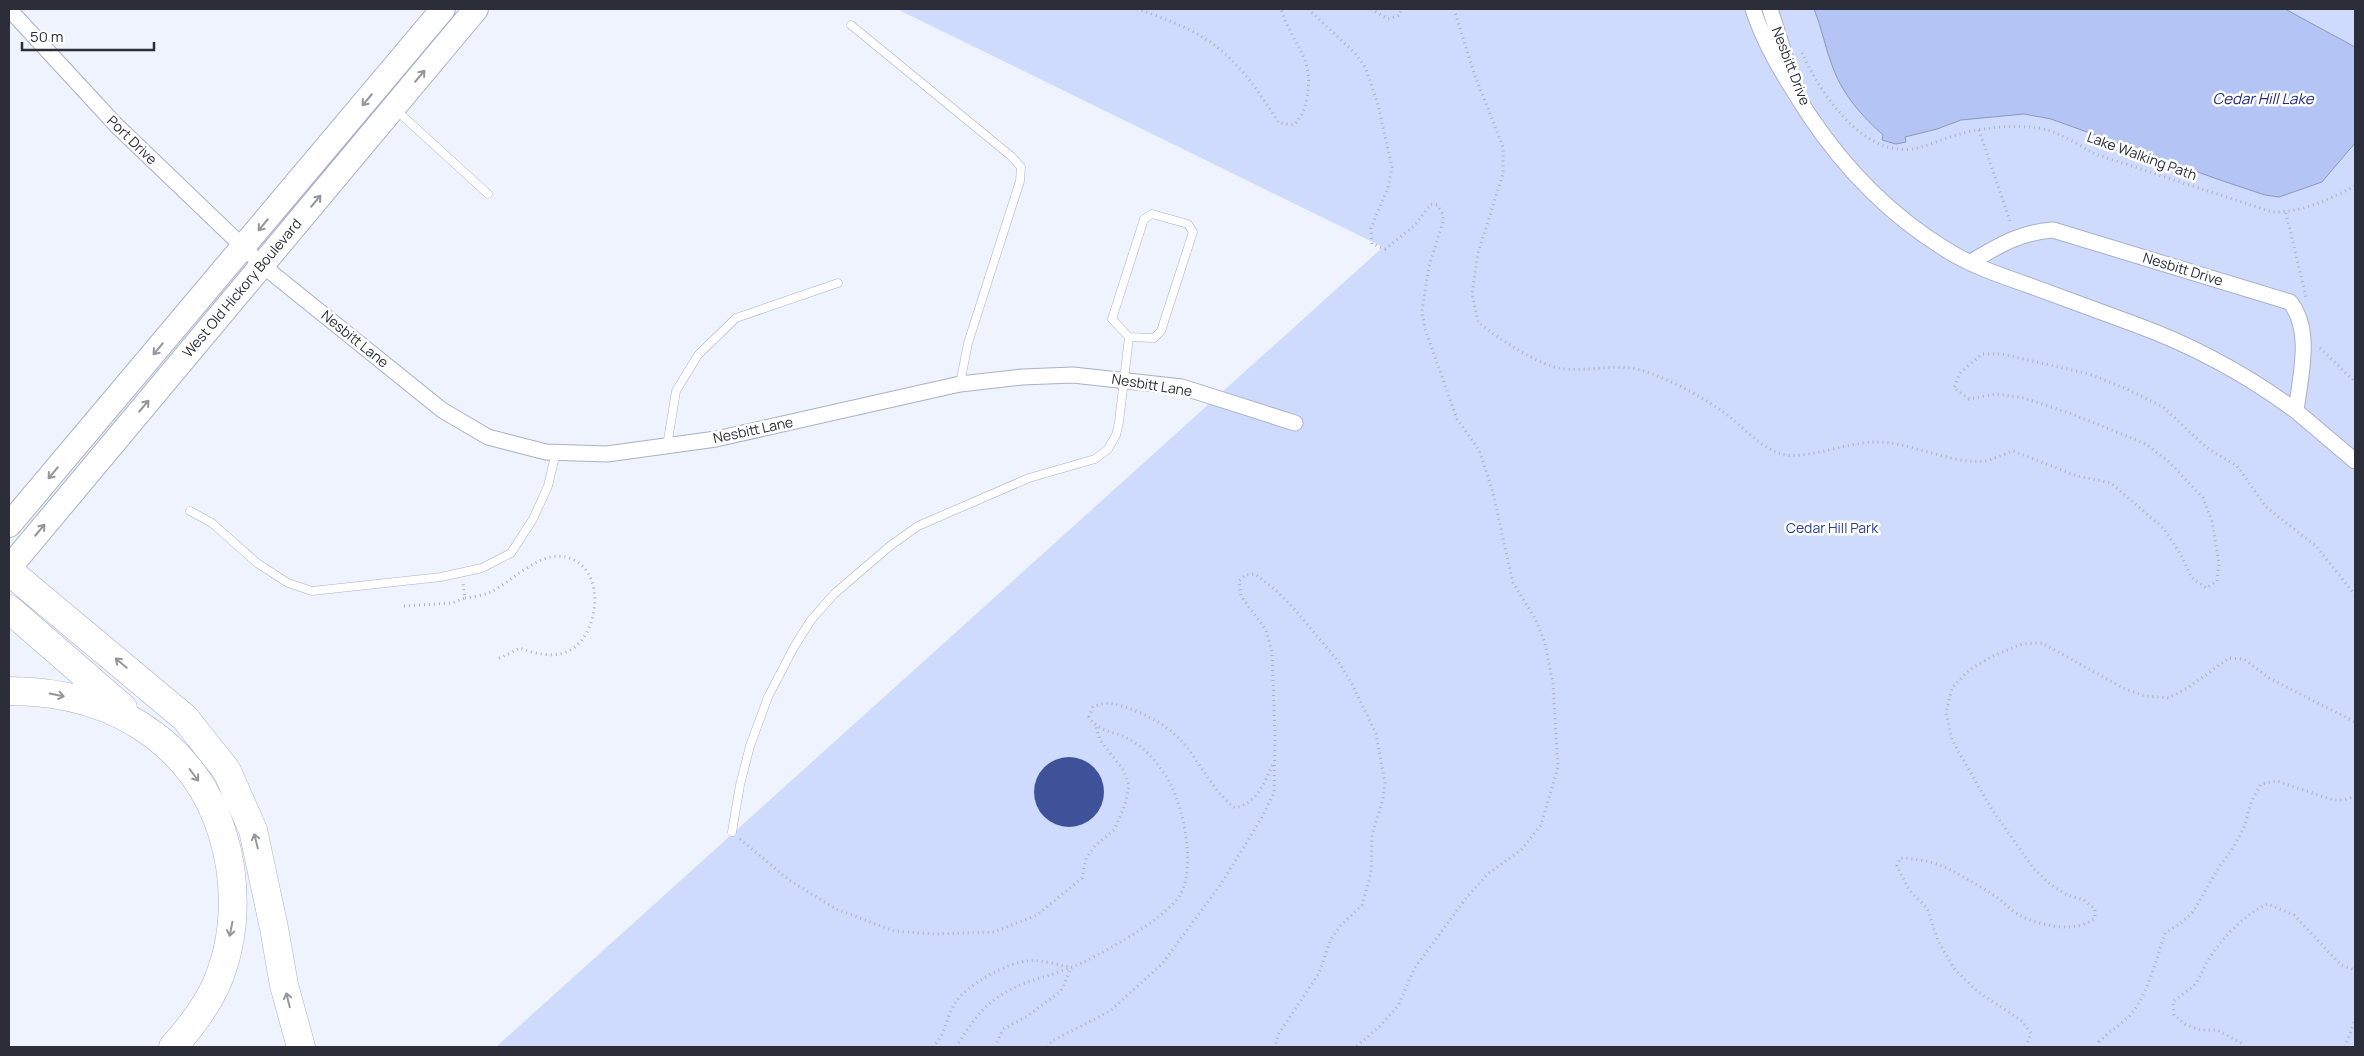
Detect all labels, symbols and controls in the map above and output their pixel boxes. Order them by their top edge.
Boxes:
scale bar [22,20,155,52]
street label: Nesbitt Drive [1768,24,1815,108]
text: 50 m [30,26,64,47]
one-way arrow [414,70,425,83]
water label: Cedar Hill Lake [2213,88,2315,109]
one-way arrow [362,93,373,106]
street label: Port Drive [103,111,162,168]
street label: Lake Walking Path [2085,127,2200,184]
one-way arrow [310,194,322,207]
street label: West Old Hickory Boulevard [178,214,305,361]
one-way arrow [257,218,269,231]
street label: Nesbitt Drive [2141,247,2225,290]
street label: Nesbitt Lane [318,306,393,372]
one-way arrow [152,342,164,355]
street label: Nesbitt Lane [1110,369,1194,400]
one-way arrow [138,399,150,412]
street label: Nesbitt Lane [711,412,795,447]
one-way arrow [48,466,59,479]
park label: Cedar Hill Park [1786,518,1879,537]
one-way arrow [34,524,45,537]
one-way arrow [115,657,128,668]
one-way arrow [49,690,65,700]
one-way arrow [189,768,199,782]
one-way arrow [251,833,260,849]
one-way arrow [226,920,235,936]
one-way arrow [283,993,292,1009]

